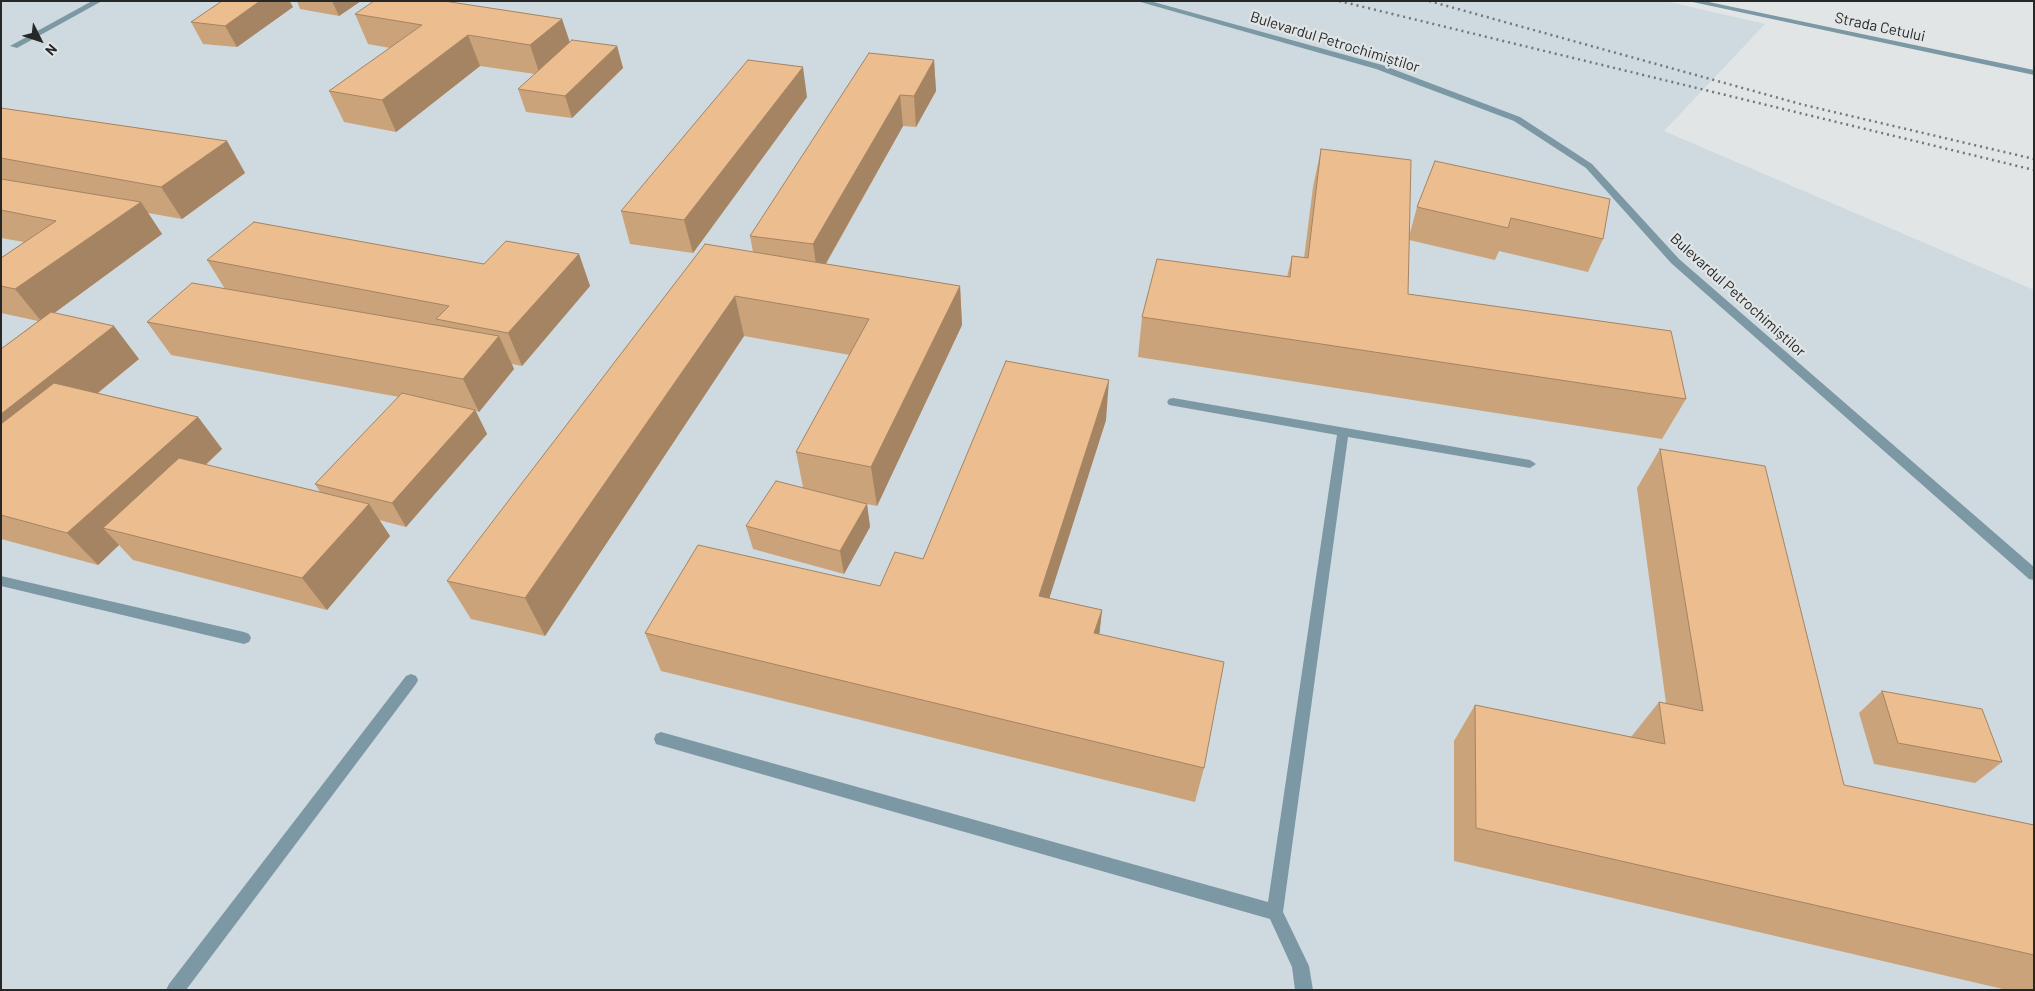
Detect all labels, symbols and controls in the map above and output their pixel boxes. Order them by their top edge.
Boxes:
street label: Bulevardul Petrochimiștilor [1248,8,1422,76]
street label: Strada Cetului [1833,9,1927,45]
north arrow [15,15,65,65]
text: N [42,41,61,59]
street label: Bulevardul Petrochimiștilor [1666,229,1810,361]

